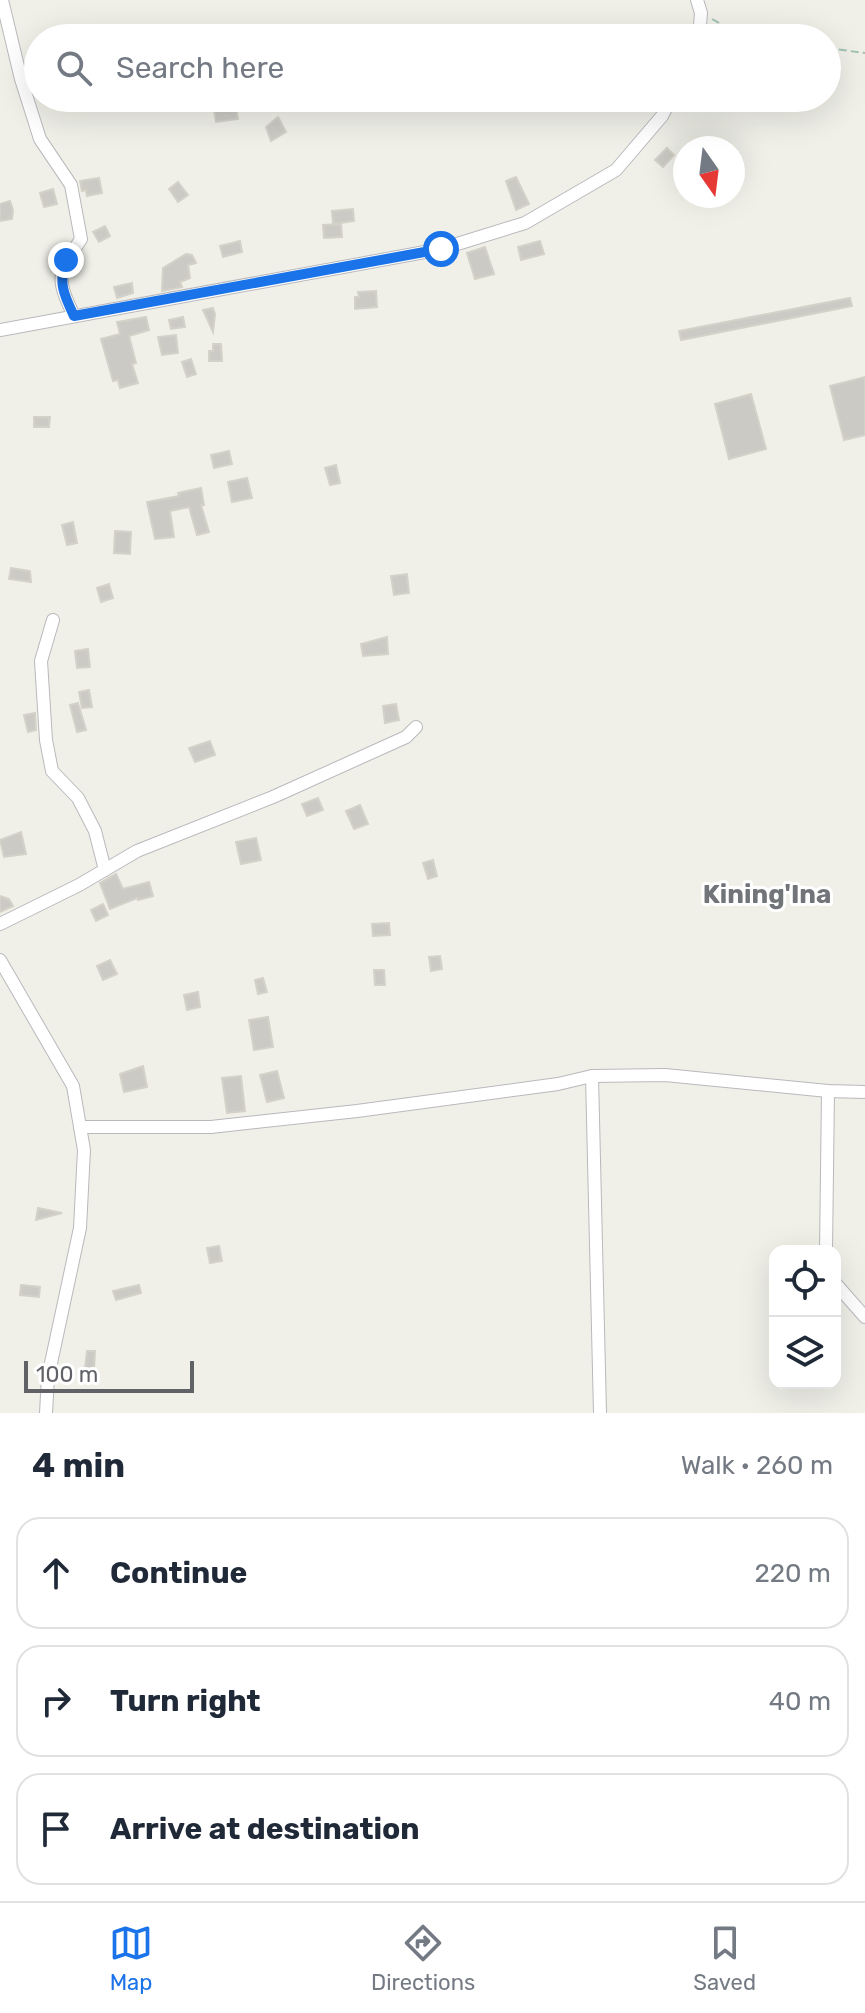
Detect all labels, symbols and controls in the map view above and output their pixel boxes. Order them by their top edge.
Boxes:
search box [24,24,841,112]
icon: search [52,46,96,90]
text: Search here [116,50,284,86]
north arrow [673,136,745,208]
route start [423,231,459,267]
route end [48,242,84,278]
district label: Kining'Ina [703,879,831,910]
map controls [769,1245,841,1389]
button: locate [769,1245,841,1317]
button: layers [769,1317,841,1389]
scale bar [24,1357,194,1393]
text: 100 m [36,1361,98,1388]
text: 4 min [32,1445,125,1486]
text: Walk · 260 m [681,1450,833,1481]
icon: ahead [34,1551,78,1595]
text: Continue [110,1555,247,1591]
text: 220 m [754,1558,831,1589]
icon: right [34,1679,78,1723]
text: Turn right [110,1683,261,1719]
text: 40 m [769,1686,831,1717]
icon: arrive [34,1807,78,1851]
text: Arrive at destination [110,1811,420,1847]
tab: Map [109,1921,153,1996]
tab: Directions [371,1921,475,1996]
tab: Saved [693,1921,756,1996]

